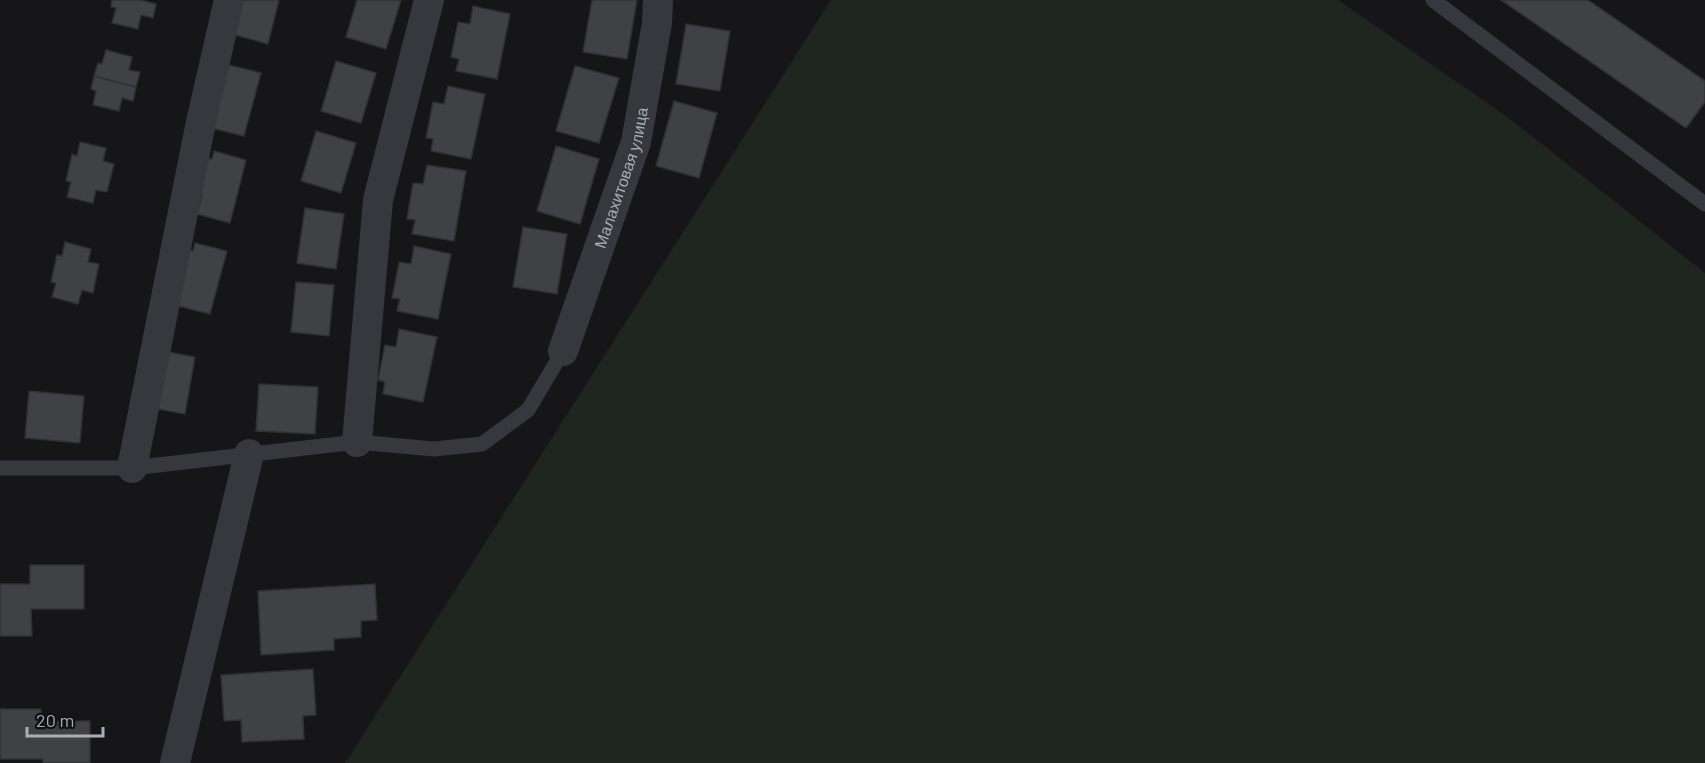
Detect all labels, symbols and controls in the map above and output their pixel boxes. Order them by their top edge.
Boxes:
street label: Малахитовая улица [590,106,651,250]
scale bar [27,700,104,738]
text: 20 m [36,709,74,731]

